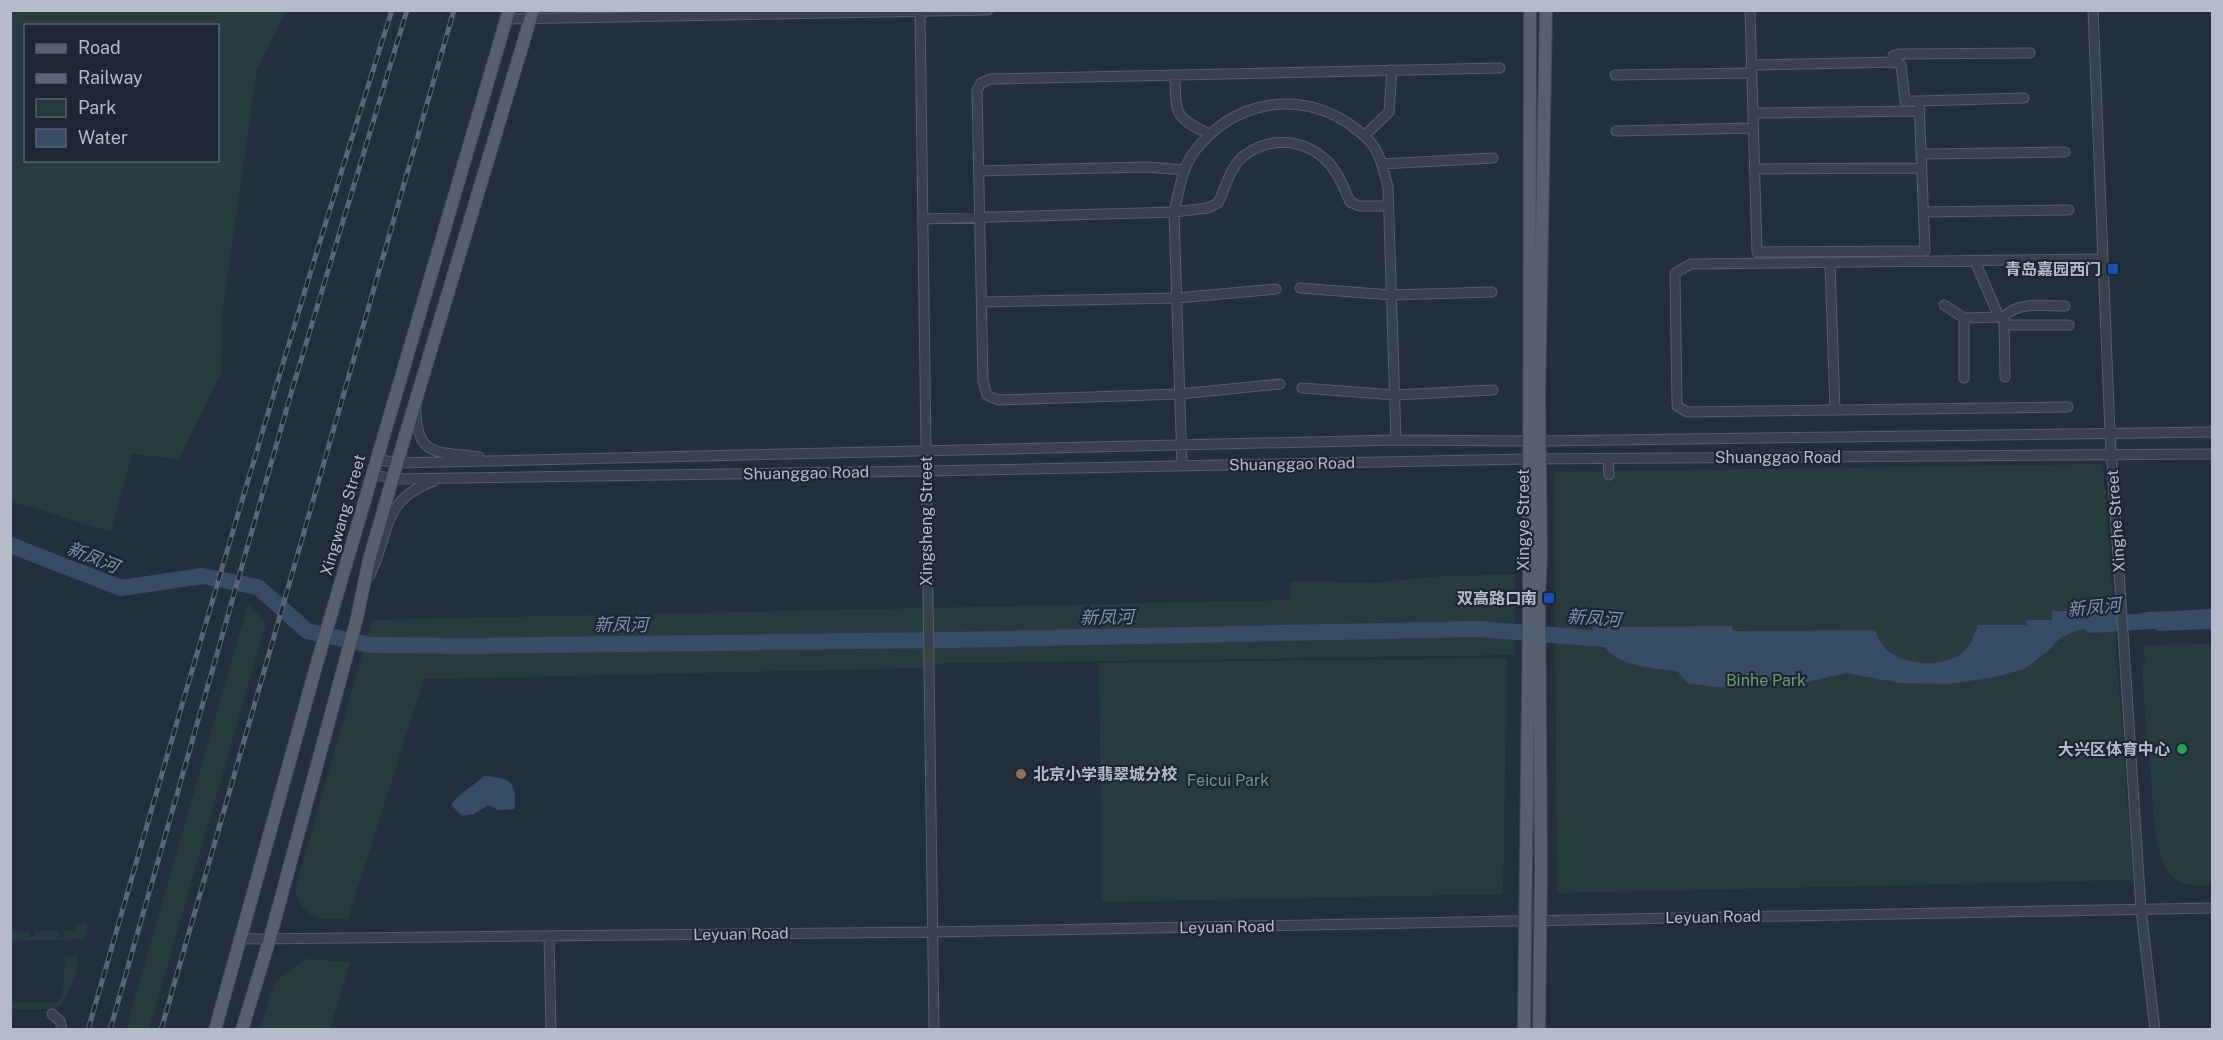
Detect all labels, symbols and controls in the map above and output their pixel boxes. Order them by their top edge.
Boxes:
legend [24,24,219,162]
text: Road [78,37,121,58]
text: Railway [78,67,143,88]
text: Park [78,97,116,118]
text: Water [78,127,128,148]
place label: 青岛嘉园西门 [2005,260,2101,279]
marker: 青岛嘉园西门 [2106,262,2120,276]
street label: Shuanggao Road [1715,448,1841,467]
street label: Xingwang Street [317,452,369,578]
street label: Shuanggao Road [1229,453,1355,475]
street label: Xingsheng Street [917,456,936,586]
street label: Shuanggao Road [743,462,869,484]
street label: Xingye Street [1514,469,1533,571]
street label: Xinghe Street [2103,469,2129,573]
water label: 新凤河 [64,537,125,578]
place label: 双高路口南 [1457,589,1537,608]
marker: 双高路口南 [1542,591,1556,605]
water label: 新凤河 [2066,593,2125,620]
water label: 新凤河 [1080,606,1137,628]
water label: 新凤河 [1566,606,1625,631]
water label: 新凤河 [594,614,651,635]
park label: Binhe Park [1726,671,1806,690]
place label: 大兴区体育中心 [2058,740,2170,759]
marker: 大兴区体育中心 [2175,742,2189,756]
place label: 北京小学翡翠城分校 [1033,765,1178,784]
marker: 北京小学翡翠城分校 [1014,767,1028,781]
park label: Feicui Park [1187,771,1269,790]
street label: Leyuan Road [1665,907,1761,927]
street label: Leyuan Road [1179,917,1275,937]
street label: Leyuan Road [693,924,789,944]

